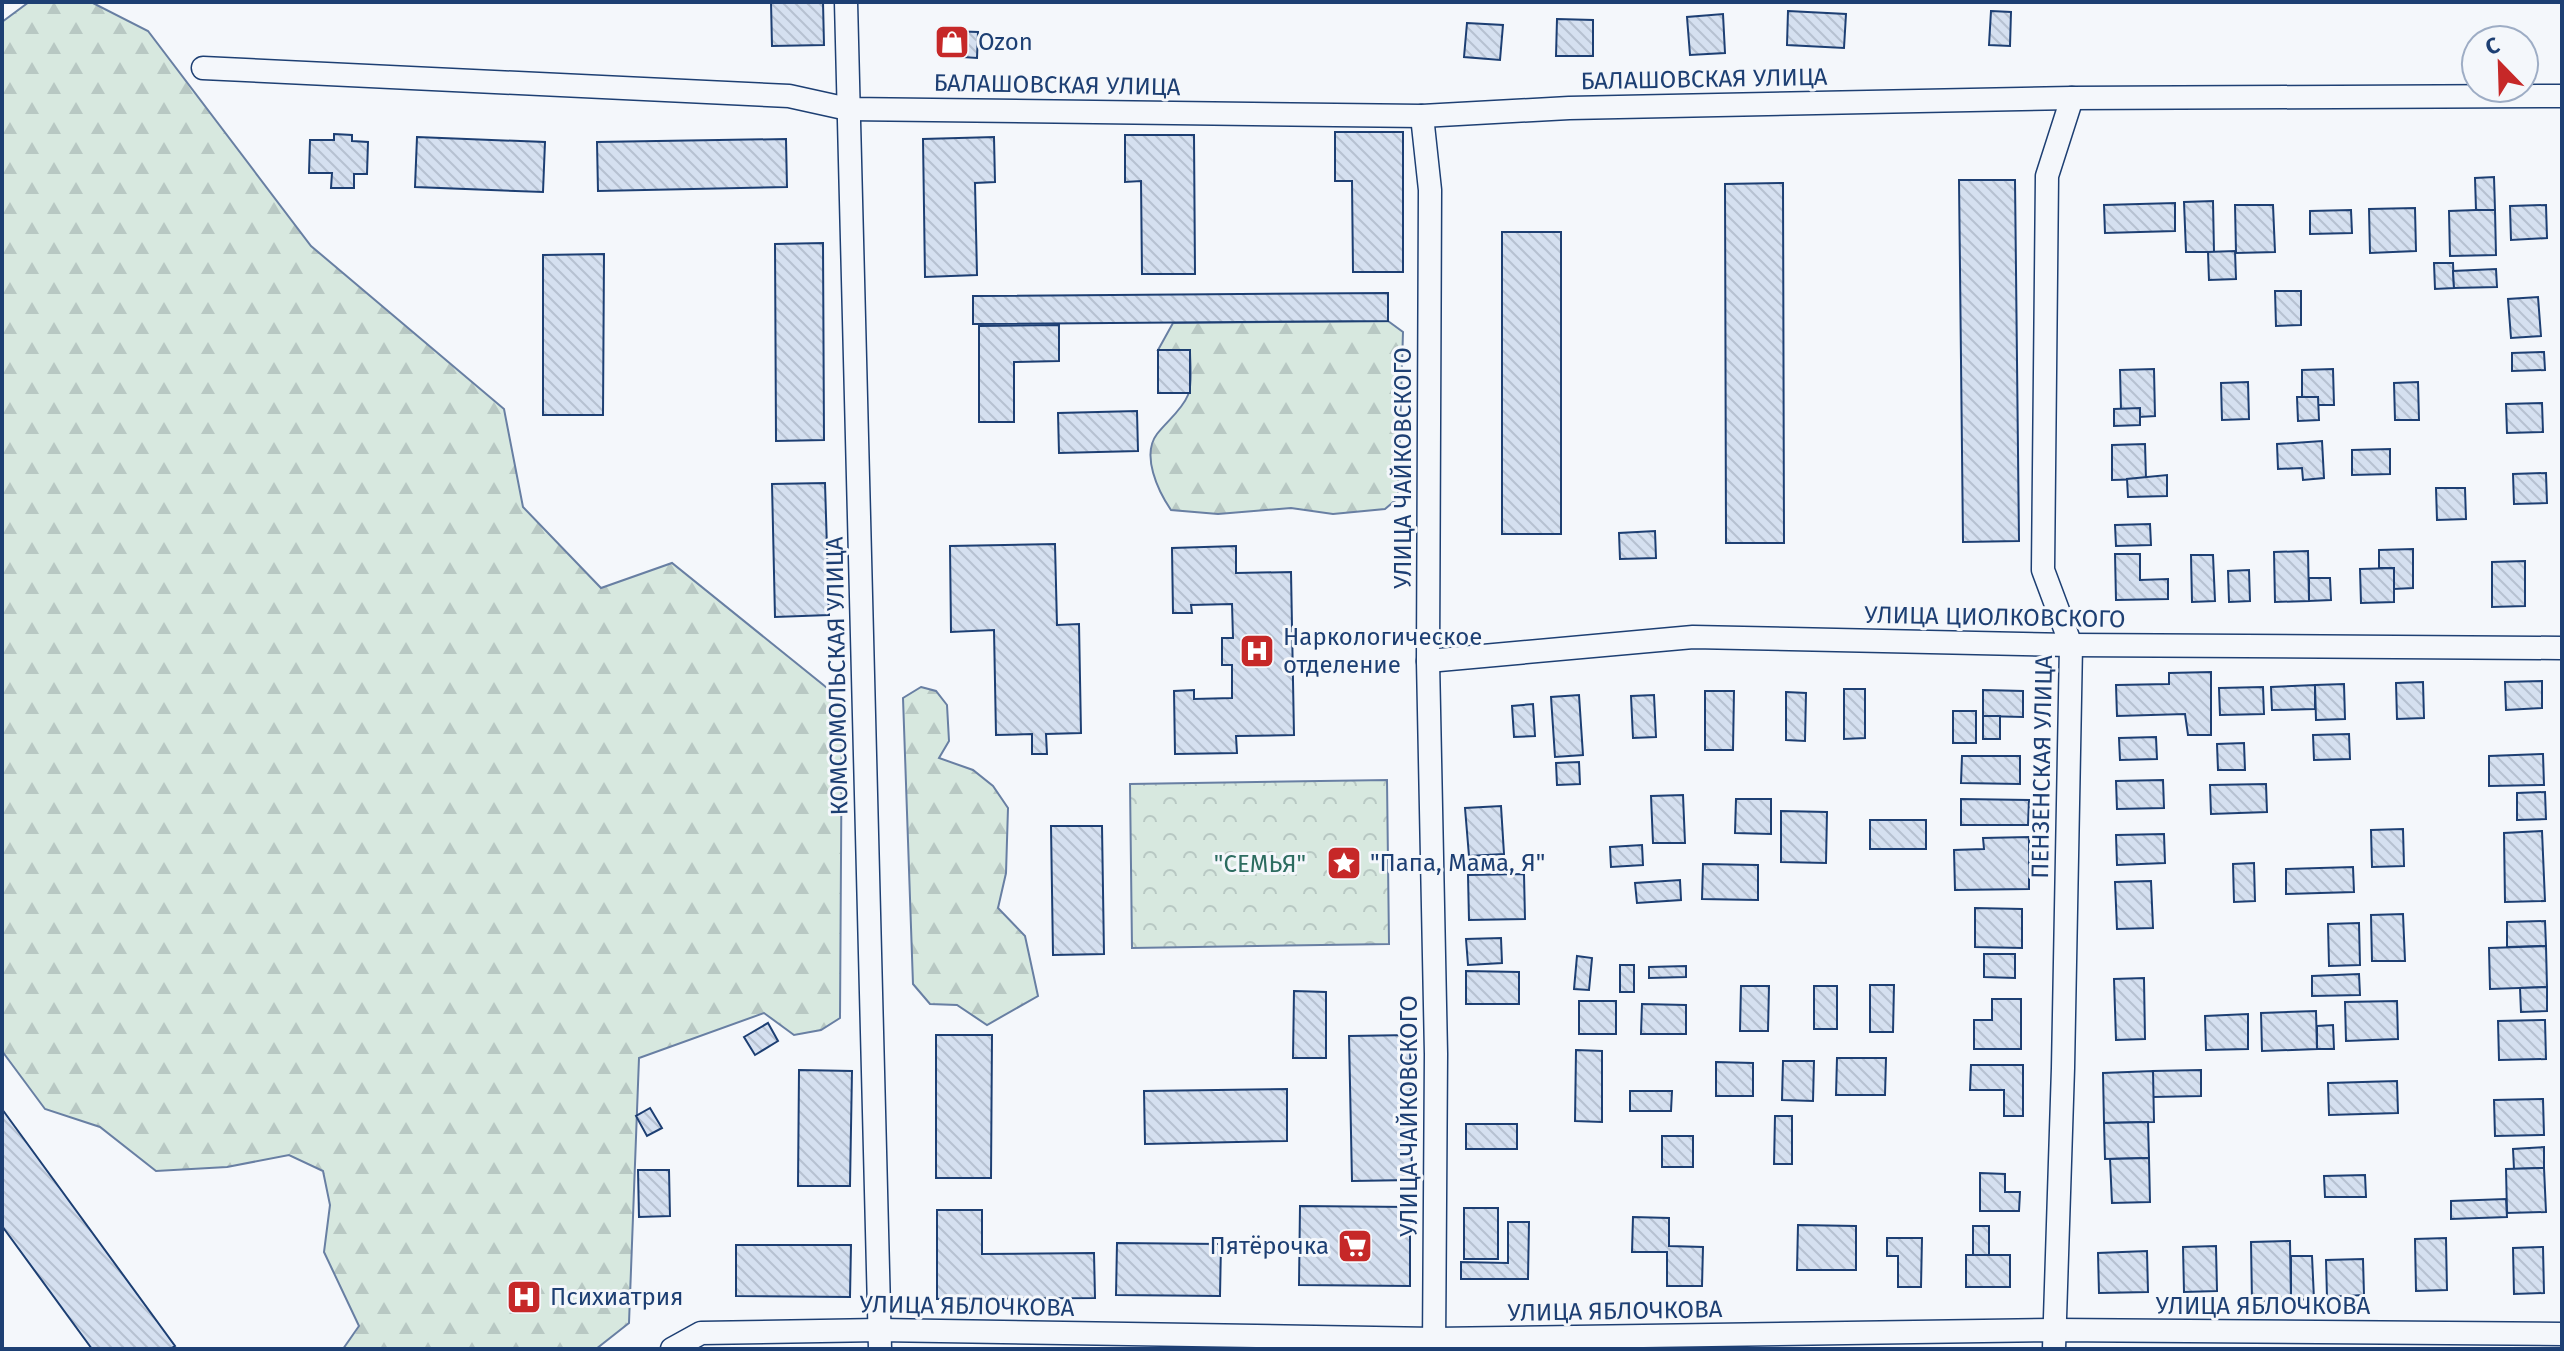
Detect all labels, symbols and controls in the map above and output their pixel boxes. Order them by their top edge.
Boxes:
shop icon: Ozon [933,23,971,61]
north arrow [2460,24,2540,104]
place label: Ozon [978,28,1033,56]
text: С [2481,31,2504,61]
street label: БАЛАШОВСКАЯ УЛИЦА [1580,63,1828,95]
street label: БАЛАШОВСКАЯ УЛИЦА [933,69,1181,101]
street label: УЛИЦА ЧАЙКОВСКОГО [1389,347,1417,589]
street label: КОМСОМОЛЬСКАЯ УЛИЦА [821,536,853,816]
street label: УЛИЦА ЦИОЛКОВСКОГО [1864,601,2126,633]
place label: Наркологическое отделение [1283,623,1482,679]
hospital icon: Наркологическое отделение [1238,632,1276,670]
street label: ПЕНЗЕНСКАЯ УЛИЦА [2026,655,2058,879]
place icon: "Папа, Мама, Я" [1325,844,1363,882]
place label: "Папа, Мама, Я" [1370,849,1545,877]
park label: "СЕМЬЯ" [1214,850,1306,878]
street label: УЛИЦА ЧАЙКОВСКОГО [1395,995,1423,1237]
supermarket icon: Пятёрочка [1336,1227,1374,1265]
place label: Пятёрочка [1210,1232,1329,1260]
hospital icon: Психиатрия [505,1278,543,1316]
place label: Психиатрия [550,1283,683,1311]
street label: УЛИЦА ЯБЛОЧКОВА [859,1290,1075,1322]
street label: УЛИЦА ЯБЛОЧКОВА [2156,1292,2371,1320]
street label: УЛИЦА ЯБЛОЧКОВА [1507,1295,1723,1327]

